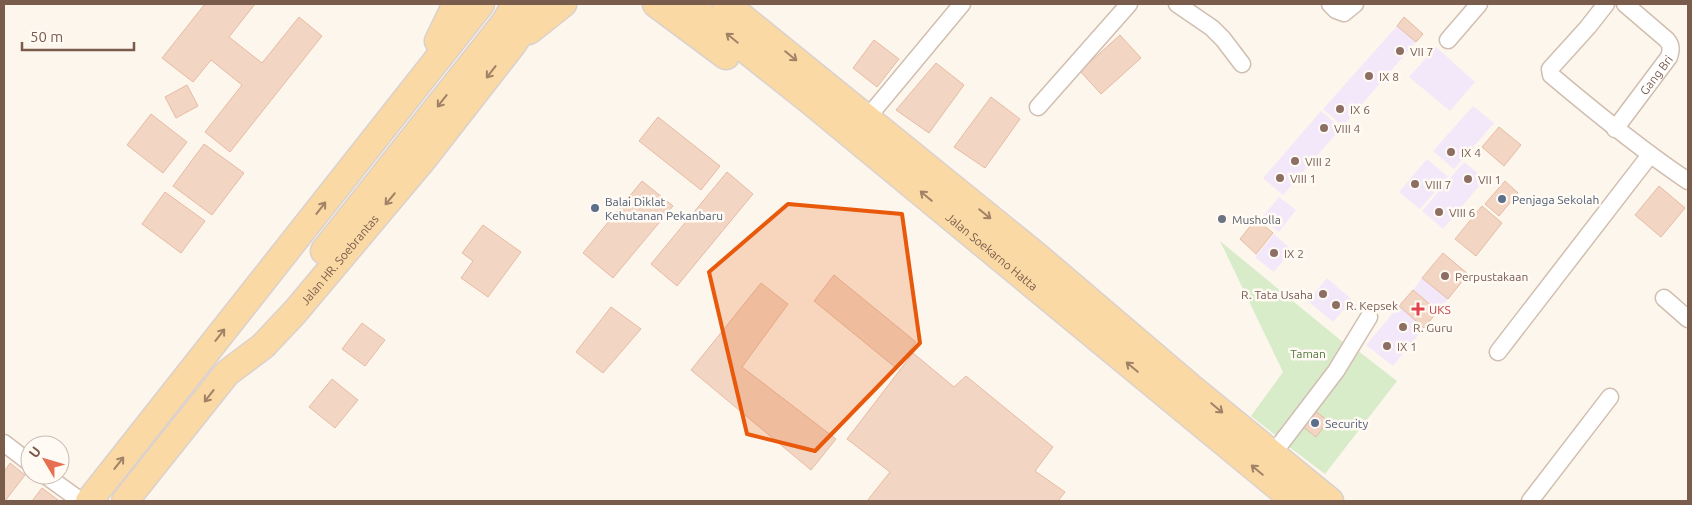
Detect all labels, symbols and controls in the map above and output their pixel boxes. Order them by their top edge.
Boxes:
scale bar [22,20,135,52]
text: 50 m [30,28,63,45]
one-way arrow [726,33,739,44]
marker: VII 7 [1394,45,1406,57]
place label: VII 7 [1410,45,1433,58]
one-way arrow [784,51,797,62]
street label: Gang Bri [1637,52,1675,97]
one-way arrow [485,65,496,78]
marker: IX 8 [1363,70,1375,82]
place label: IX 8 [1379,70,1399,83]
one-way arrow [437,94,447,108]
marker: IX 6 [1334,103,1346,115]
place label: IX 6 [1350,103,1370,116]
marker: VIII 4 [1318,122,1330,134]
place label: VIII 4 [1334,122,1361,135]
marker: IX 4 [1445,146,1457,158]
place label: IX 4 [1461,146,1481,159]
marker: VIII 2 [1289,155,1301,167]
place label: VIII 2 [1305,155,1331,168]
marker: VIII 1 [1274,172,1286,184]
place label: VIII 1 [1290,172,1316,185]
marker: VII 1 [1462,173,1474,185]
place label: VII 1 [1478,173,1501,186]
marker: VIII 7 [1409,178,1421,190]
place label: VIII 7 [1425,178,1451,191]
one-way arrow [919,191,932,202]
one-way arrow [384,193,395,206]
marker: Penjaga Sekolah [1496,193,1508,205]
place label: Penjaga Sekolah [1512,193,1599,206]
place label: Balai Diklat Kehutanan Pekanbaru [605,195,723,222]
one-way arrow [315,202,326,215]
marker: Balai Diklat Kehutanan Pekanbaru [589,202,601,214]
marker: VIII 6 [1433,206,1445,218]
place label: VIII 6 [1449,206,1476,219]
one-way arrow [978,208,991,219]
street label: Jalan Soekarno Hatta [944,210,1041,293]
street label: Jalan HR. Soebrantas [298,212,381,307]
marker: Musholla [1216,213,1228,225]
place label: Musholla [1232,213,1281,226]
marker: IX 2 [1268,247,1280,259]
place label: IX 2 [1284,247,1304,260]
marker: Perpustakaan [1439,270,1451,282]
place label: Perpustakaan [1455,270,1528,283]
place label: R. Tata Usaha [1241,288,1313,301]
marker: R. Tata Usaha [1317,288,1329,300]
marker: R. Kepsek [1330,299,1342,311]
place label: R. Kepsek [1346,299,1398,312]
marker: UKS [1411,302,1425,316]
place label: UKS [1429,303,1451,316]
marker: R. Guru [1397,321,1409,333]
place label: R. Guru [1413,321,1453,334]
one-way arrow [215,328,225,342]
marker: IX 1 [1381,340,1393,352]
place label: IX 1 [1397,340,1417,353]
park label: Taman [1290,347,1326,360]
one-way arrow [1126,361,1139,372]
one-way arrow [204,389,215,402]
one-way arrow [1210,403,1223,414]
marker: Security [1309,417,1321,429]
place label: Security [1325,417,1369,430]
north arrow [20,435,70,485]
text: U [25,443,44,461]
one-way arrow [114,457,125,470]
one-way arrow [1251,465,1264,476]

